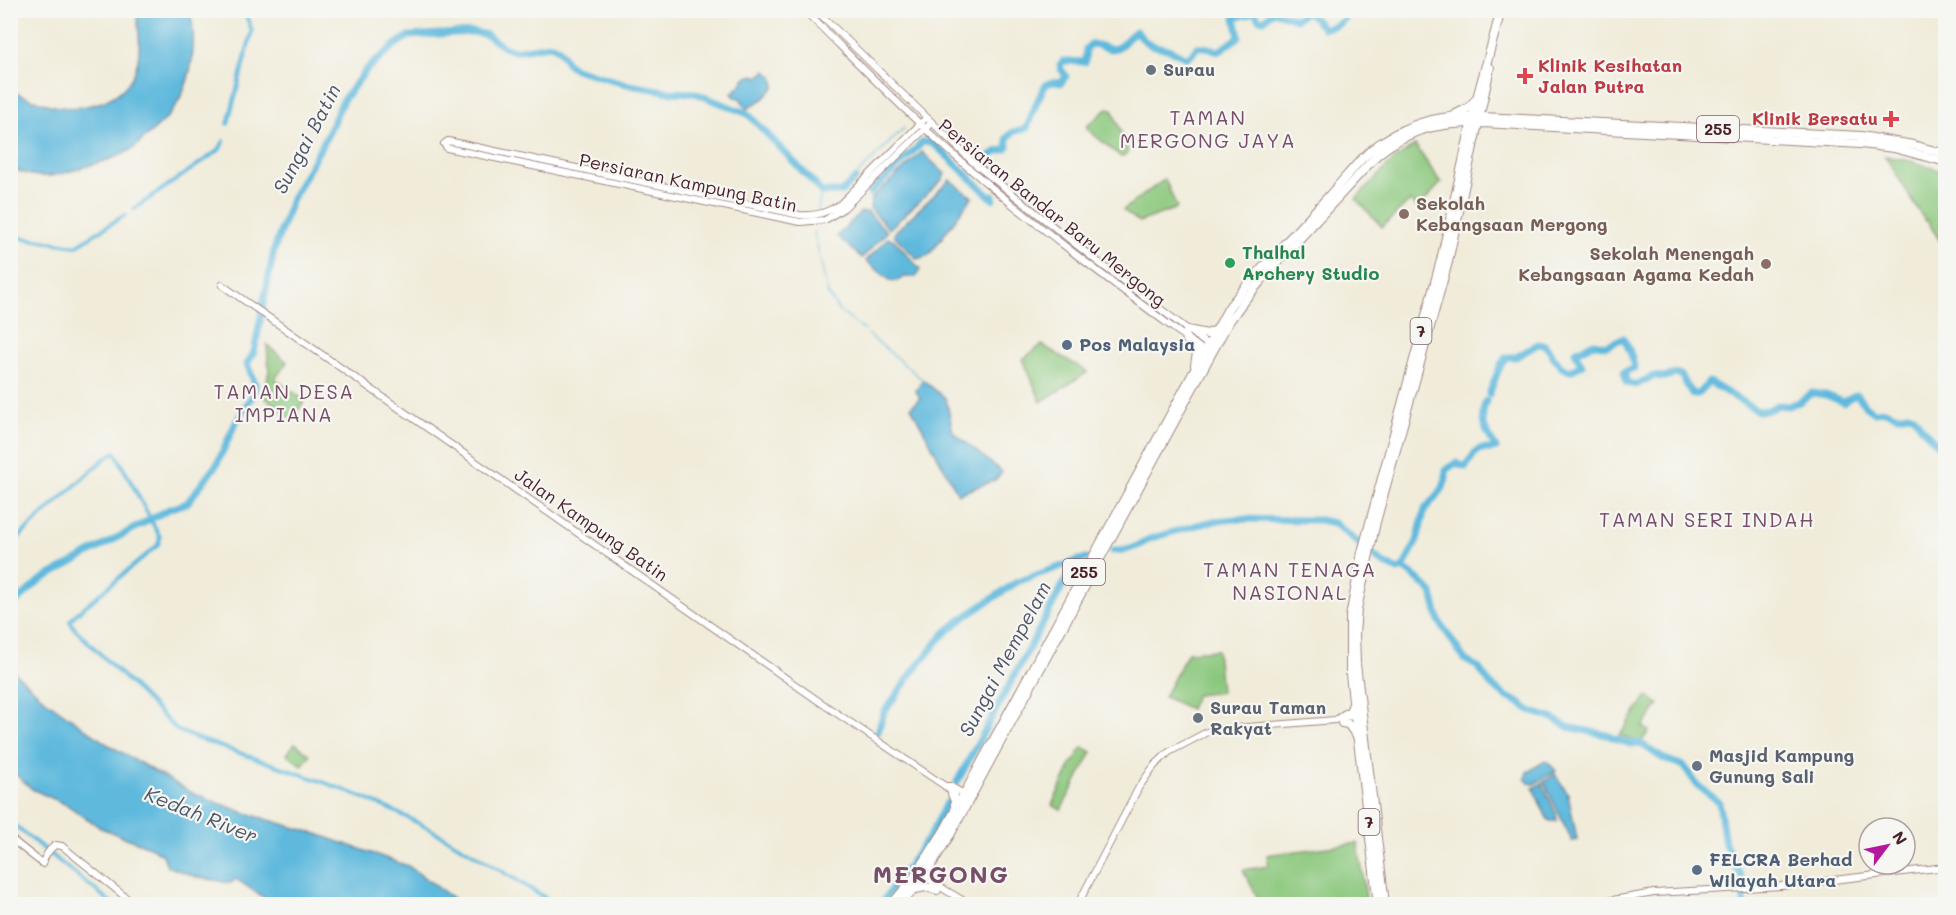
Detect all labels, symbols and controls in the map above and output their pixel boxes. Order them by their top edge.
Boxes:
place label: Klinik Kesihatan Jalan Putra [1538,53,1682,98]
place label: Surau [1163,57,1215,81]
marker: Surau [1144,63,1158,77]
marker: Klinik Kesihatan Jalan Putra [1516,67,1534,85]
water label: Sungai Batin [266,79,346,198]
district label: TAMAN MERGONG JAYA [1120,104,1296,153]
place label: Klinik Bersatu [1752,106,1878,130]
marker: Klinik Bersatu [1882,110,1900,128]
street label: Persiaran Bandar Baru Mergong [934,113,1171,311]
road number: 255 [1697,116,1739,142]
street label: Persiaran Kampung Batin [577,147,799,217]
place label: Sekolah Kebangsaan Mergong [1416,191,1608,236]
marker: Sekolah Kebangsaan Mergong [1397,207,1411,221]
place label: Thalhal Archery Studio [1242,240,1380,285]
place label: Sekolah Menengah Kebangsaan Agama Kedah [1518,241,1754,286]
marker: Thalhal Archery Studio [1223,256,1237,270]
marker: Sekolah Menengah Kebangsaan Agama Kedah [1759,257,1773,271]
road number: 7 [1410,318,1432,344]
place label: Pos Malaysia [1079,332,1195,356]
marker: Pos Malaysia [1060,338,1074,352]
district label: TAMAN DESA IMPIANA [213,378,355,427]
street label: Jalan Kampung Batin [510,462,673,586]
district label: TAMAN SERI INDAH [1599,506,1815,532]
district label: TAMAN TENAGA NASIONAL [1203,556,1377,605]
road number: 255 [1063,559,1105,585]
water label: Sungai Mempelam [952,576,1056,741]
place label: Surau Taman Rakyat [1210,695,1326,740]
marker: Surau Taman Rakyat [1191,711,1205,725]
place label: Masjid Kampung Gunung Sali [1709,743,1855,788]
marker: Masjid Kampung Gunung Sali [1690,759,1704,773]
water label: Kedah River [141,780,262,848]
road number: 7 [1358,809,1380,835]
north arrow [1857,816,1917,876]
text: N [1888,827,1912,849]
place label: FELCRA Berhad Wilayah Utara [1709,847,1852,892]
district label: MERGONG [873,858,1009,889]
marker: FELCRA Berhad Wilayah Utara [1690,863,1704,877]

